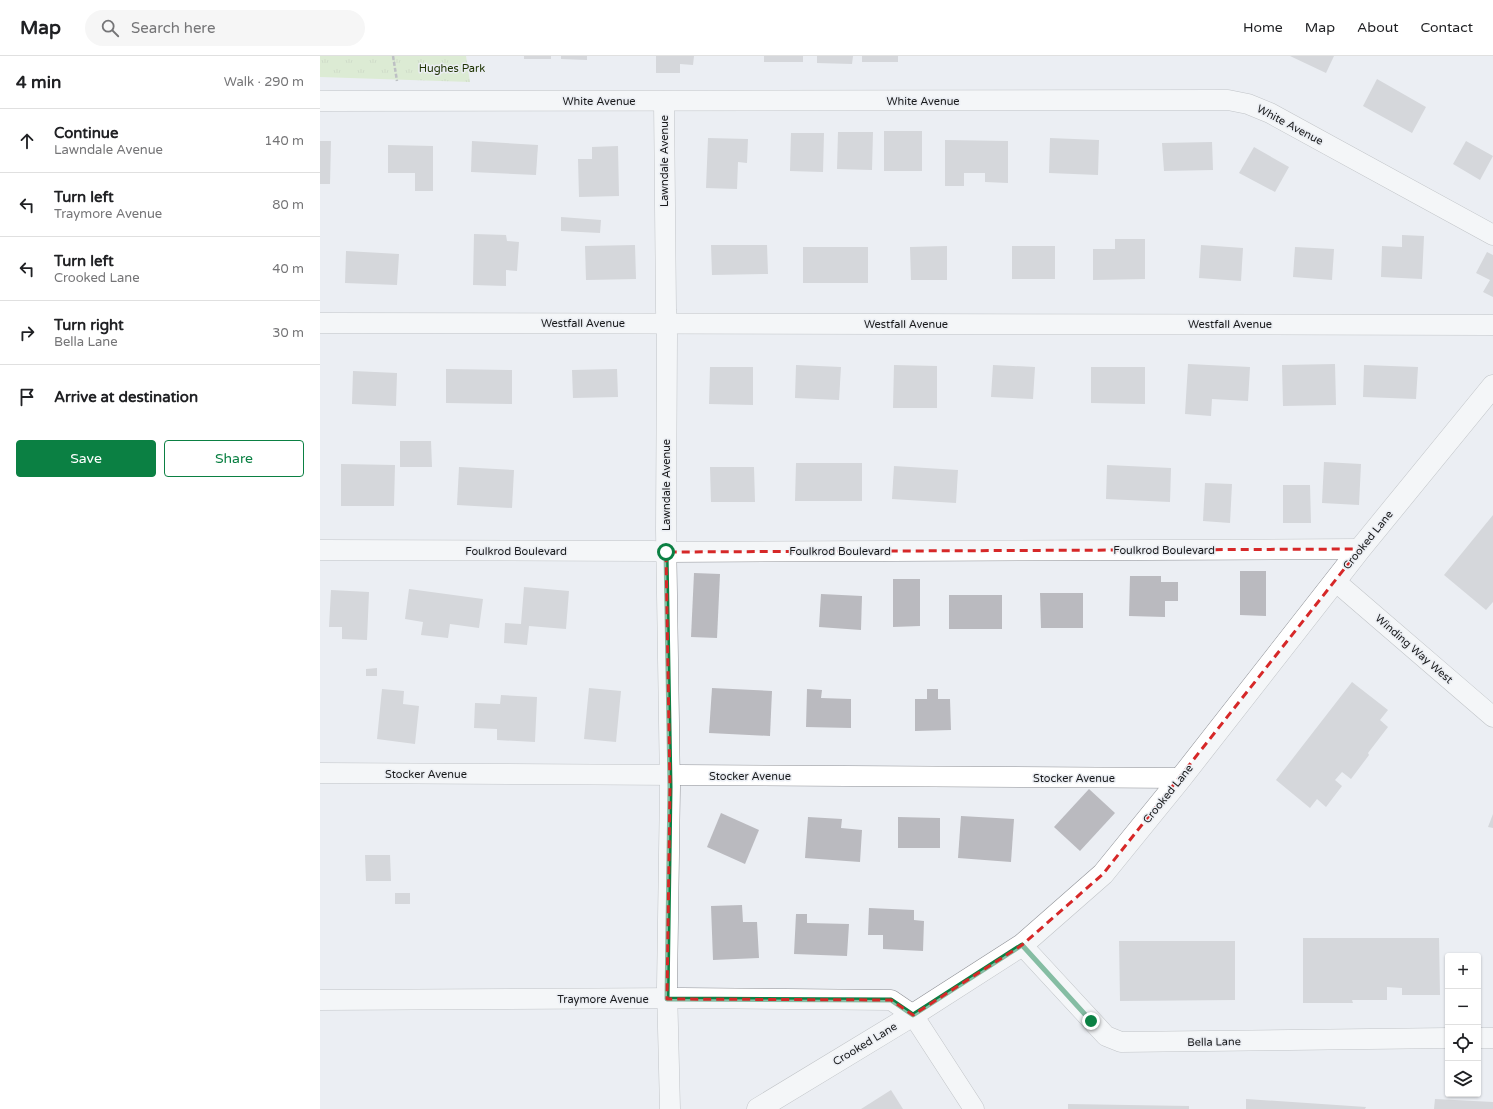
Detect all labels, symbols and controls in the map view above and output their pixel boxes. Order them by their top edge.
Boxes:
search box [85,10,365,46]
text: Map [20,17,61,39]
icon: search [99,17,121,39]
text: Search here [131,19,215,37]
text: Home [1243,19,1283,36]
text: Map [1305,19,1335,36]
text: About [1357,19,1399,36]
text: Contact [1421,19,1473,36]
park label: Hughes Park [419,62,485,75]
text: 4 min [16,72,61,93]
text: Walk · 290 m [224,74,304,90]
street label: White Avenue [562,95,636,108]
street label: White Avenue [886,95,960,108]
street label: White Avenue [1255,102,1325,148]
street label: Lawndale Avenue [658,115,671,207]
text: Continue [54,124,118,142]
icon: ahead [16,130,38,152]
text: 140 m [264,133,304,149]
text: Lawndale Avenue [54,142,163,158]
text: Turn left [54,188,114,206]
icon: left [16,194,38,216]
text: 80 m [272,197,304,213]
text: Traymore Avenue [54,206,162,222]
text: Turn left [54,252,114,270]
icon: left [16,258,38,280]
text: 40 m [272,261,304,277]
text: Crooked Lane [54,270,140,286]
text: Turn right [54,316,124,334]
street label: Westfall Avenue [541,317,625,330]
street label: Westfall Avenue [864,318,948,331]
street label: Westfall Avenue [1188,318,1272,331]
icon: right [16,322,38,344]
text: 30 m [272,325,304,341]
text: Bella Lane [54,334,118,350]
icon: arrive [16,386,38,408]
text: Arrive at destination [54,388,198,406]
street label: Lawndale Avenue [660,439,673,531]
button: Save [16,440,156,477]
button: Share [164,440,304,477]
street label: Crooked Lane [1340,508,1396,572]
route start [657,543,675,561]
street label: Foulkrod Boulevard [1113,544,1215,557]
street label: Foulkrod Boulevard [465,545,567,558]
street label: Foulkrod Boulevard [789,545,891,558]
street label: Winding Way West [1373,612,1455,686]
street label: Crooked Lane [1140,762,1196,826]
street label: Stocker Avenue [385,768,467,781]
street label: Stocker Avenue [709,770,791,783]
street label: Stocker Avenue [1033,772,1115,785]
map controls [1445,953,1481,1097]
button: + [1445,953,1481,989]
button: − [1445,989,1481,1025]
street label: Traymore Avenue [557,993,649,1006]
route end [1082,1012,1100,1030]
street label: Crooked Lane [831,1020,899,1068]
button: locate [1445,1025,1481,1061]
street label: Bella Lane [1187,1035,1241,1049]
button: layers [1445,1061,1481,1097]

